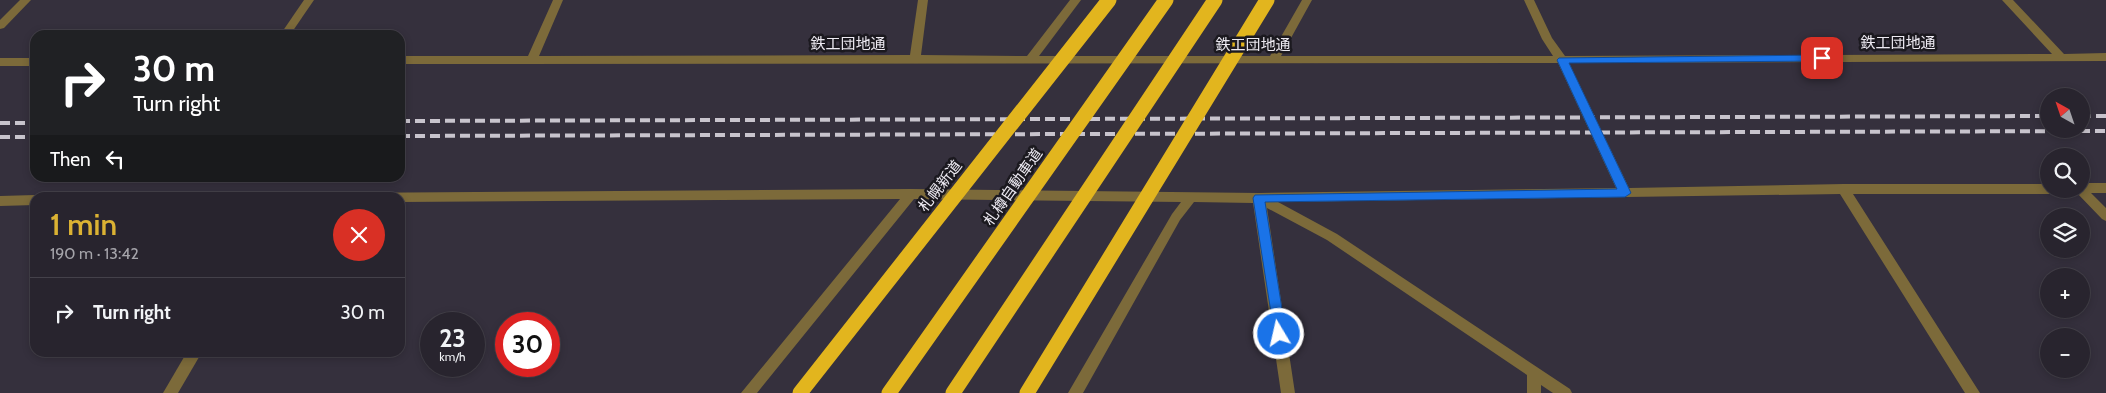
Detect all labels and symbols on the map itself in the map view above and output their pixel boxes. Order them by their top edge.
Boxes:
street label: 鉄工団地通 [1860,34,1936,52]
street label: 鉄工団地通 [810,35,886,53]
street label: 鉄工団地通 [1215,36,1291,54]
pin [1801,37,1843,79]
north arrow [2040,88,2090,138]
street label: 札樽自動車道 [980,145,1046,229]
street label: 札幌新道 [914,157,966,215]
position arrow [1252,307,1304,359]
speed limit sign: 30 [495,312,560,377]

